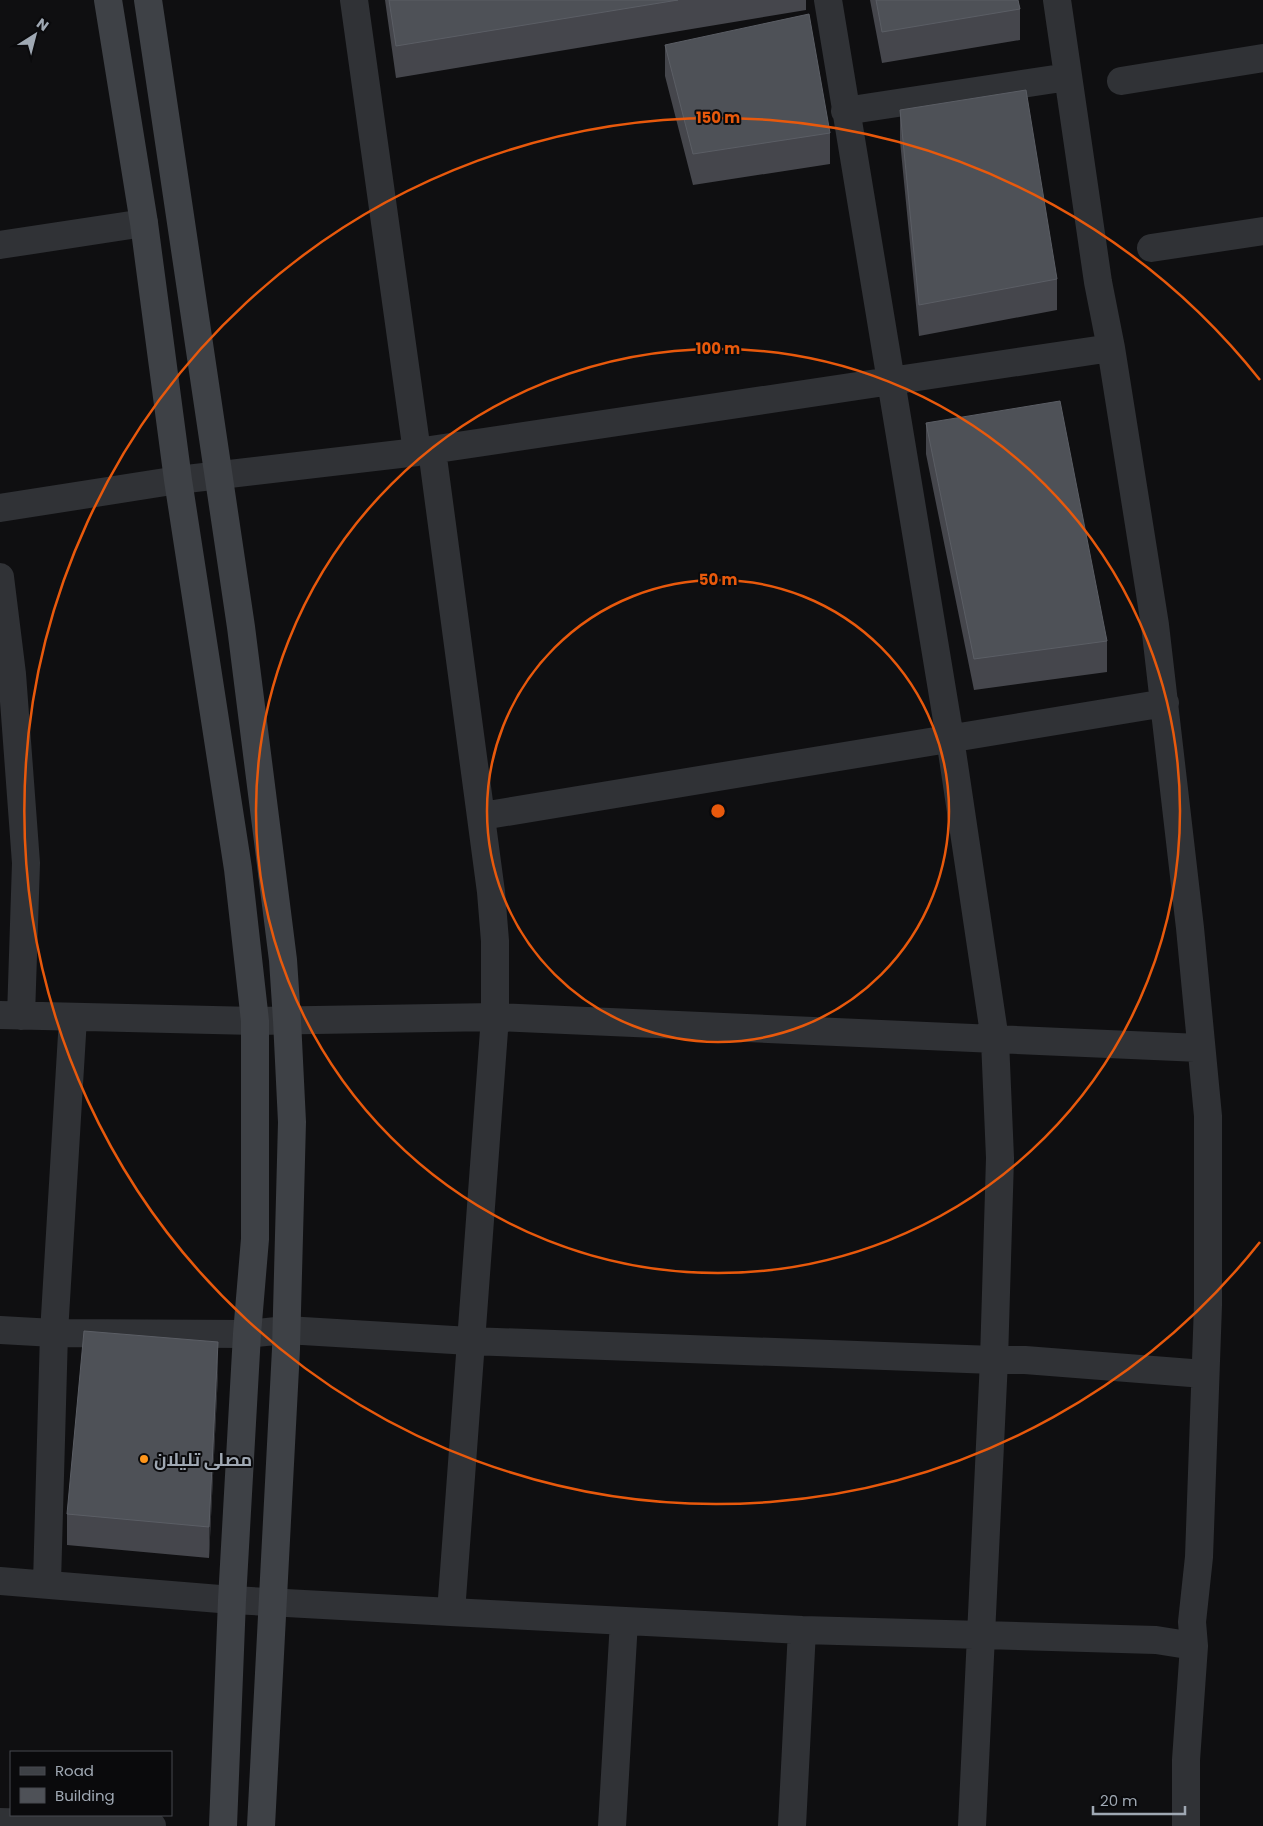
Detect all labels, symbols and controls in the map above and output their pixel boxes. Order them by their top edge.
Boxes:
north arrow [10,10,60,60]
text: N [33,13,53,36]
text: 150 m [696,107,740,128]
text: 100 m [696,338,740,359]
text: 50 m [699,569,737,590]
centre of rings [709,802,727,820]
place label: مصلى تليلان [154,1447,252,1472]
marker: مصلى تليلان [138,1453,150,1465]
legend [10,1751,172,1816]
text: Road [55,1760,94,1781]
scale bar [1093,1784,1186,1816]
text: Building [55,1785,115,1806]
text: 20 m [1100,1790,1138,1811]

